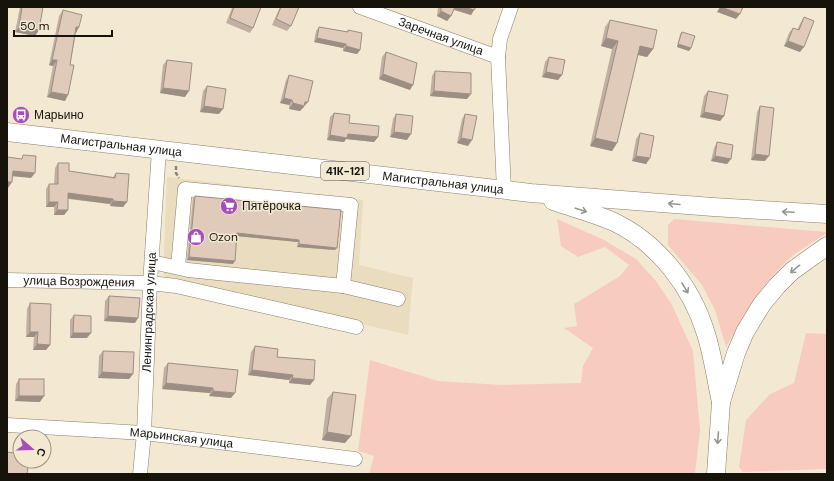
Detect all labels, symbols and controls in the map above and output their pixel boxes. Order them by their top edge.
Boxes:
scale bar [14,12,112,38]
street label: Заречная улица [396,14,486,59]
text: 50 m [20,18,49,34]
bus stop icon: Марьино [11,105,31,125]
place label: Марьино [34,107,84,123]
street label: Магистральная улица [60,130,183,160]
road number: 41К-121 [321,162,369,180]
street label: Магистральная улица [381,168,505,198]
supermarket icon: Пятёрочка [219,196,239,216]
place label: Пятёрочка [242,198,301,214]
one-way arrow [668,200,681,208]
one-way arrow [574,207,587,214]
one-way arrow [782,208,795,216]
shop icon: Ozon [186,227,206,247]
place label: Ozon [209,229,238,245]
street label: Ленинградская улица [138,251,160,373]
one-way arrow [790,264,801,273]
street label: улица Возрождения [23,272,135,291]
one-way arrow [682,282,690,294]
street label: Марьинская улица [129,424,234,452]
north arrow [12,429,52,469]
one-way arrow [715,431,722,444]
text: С [33,446,49,459]

